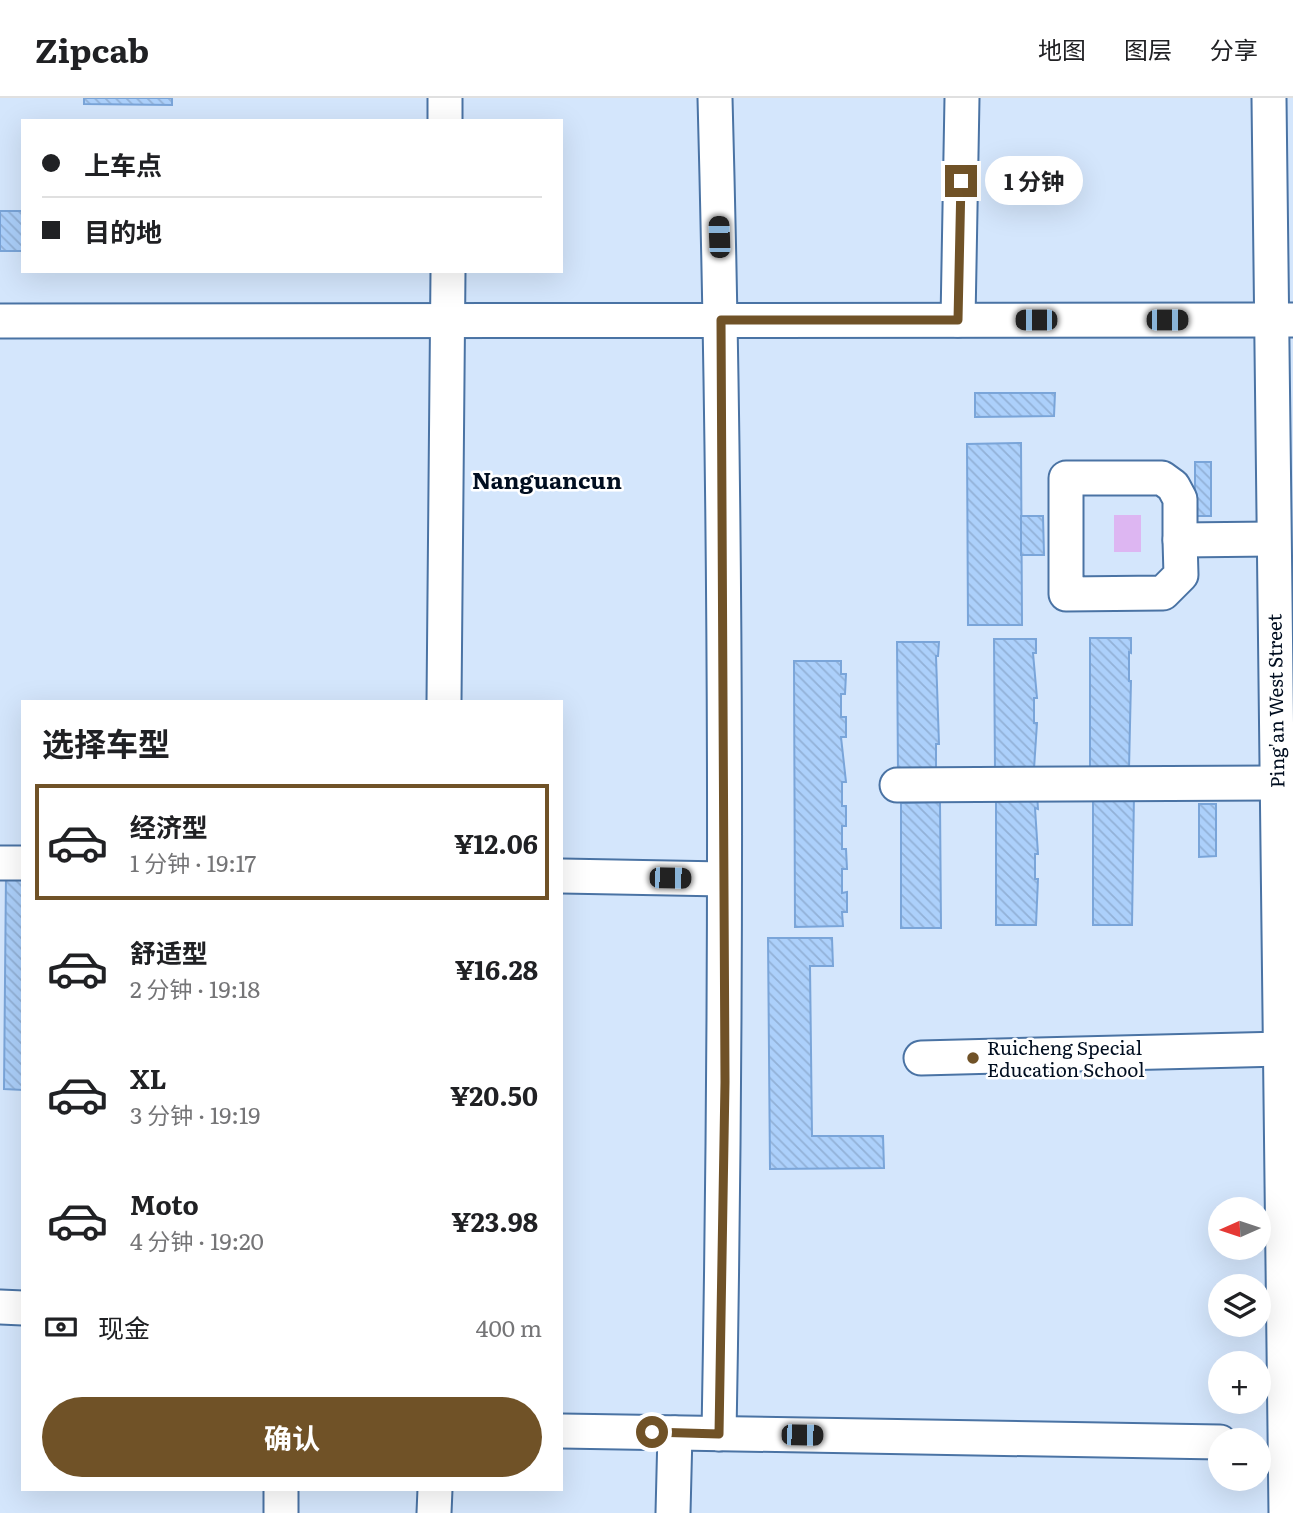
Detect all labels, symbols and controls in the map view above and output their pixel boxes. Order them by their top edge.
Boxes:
text: Zipcab [35,24,149,73]
text: 地图 [1038,31,1086,66]
text: 图层 [1124,31,1172,66]
text: 分享 [1210,31,1258,66]
text: 上车点 [84,144,162,183]
callout: 1 分钟 [986,156,1084,206]
text: 1 分钟 [1004,163,1064,197]
route end [945,165,977,197]
text: 目的地 [84,211,162,250]
car [708,216,731,258]
car [1016,310,1058,331]
car [1147,310,1189,331]
district label: Nanguancun [472,462,622,496]
street label: Ping'an West Street [1259,613,1291,788]
text: 选择车型 [42,718,170,766]
text: 经济型 [130,806,208,845]
icon: car [46,811,109,874]
text: ¥12.06 [454,823,538,862]
text: 1 分钟 · 19:17 [130,845,256,879]
car [649,867,692,889]
text: 舒适型 [130,932,208,971]
icon: car [46,937,109,1000]
text: ¥16.28 [455,949,538,988]
text: 2 分钟 · 19:18 [130,971,260,1005]
place label: Ruicheng Special Education School [987,1033,1145,1083]
marker: Ruicheng Special Education School [965,1050,981,1066]
text: XL [130,1058,167,1097]
icon: car [46,1063,109,1126]
text: ¥20.50 [450,1075,538,1114]
text: 3 分钟 · 19:19 [130,1097,260,1131]
text: Moto [130,1184,199,1223]
icon: car [46,1189,109,1252]
north arrow [1208,1197,1270,1260]
map controls [1208,1197,1271,1491]
text: ¥23.98 [451,1201,538,1240]
text: 4 分钟 · 19:20 [130,1223,264,1257]
button: layers [1208,1274,1271,1337]
text: 现金 [98,1307,150,1346]
icon: cash [42,1308,80,1346]
text: 400 m [476,1310,542,1344]
button: + [1208,1351,1271,1414]
button: 确认 [42,1397,542,1477]
route start [636,1416,668,1448]
car [781,1424,824,1446]
button: − [1208,1428,1271,1491]

